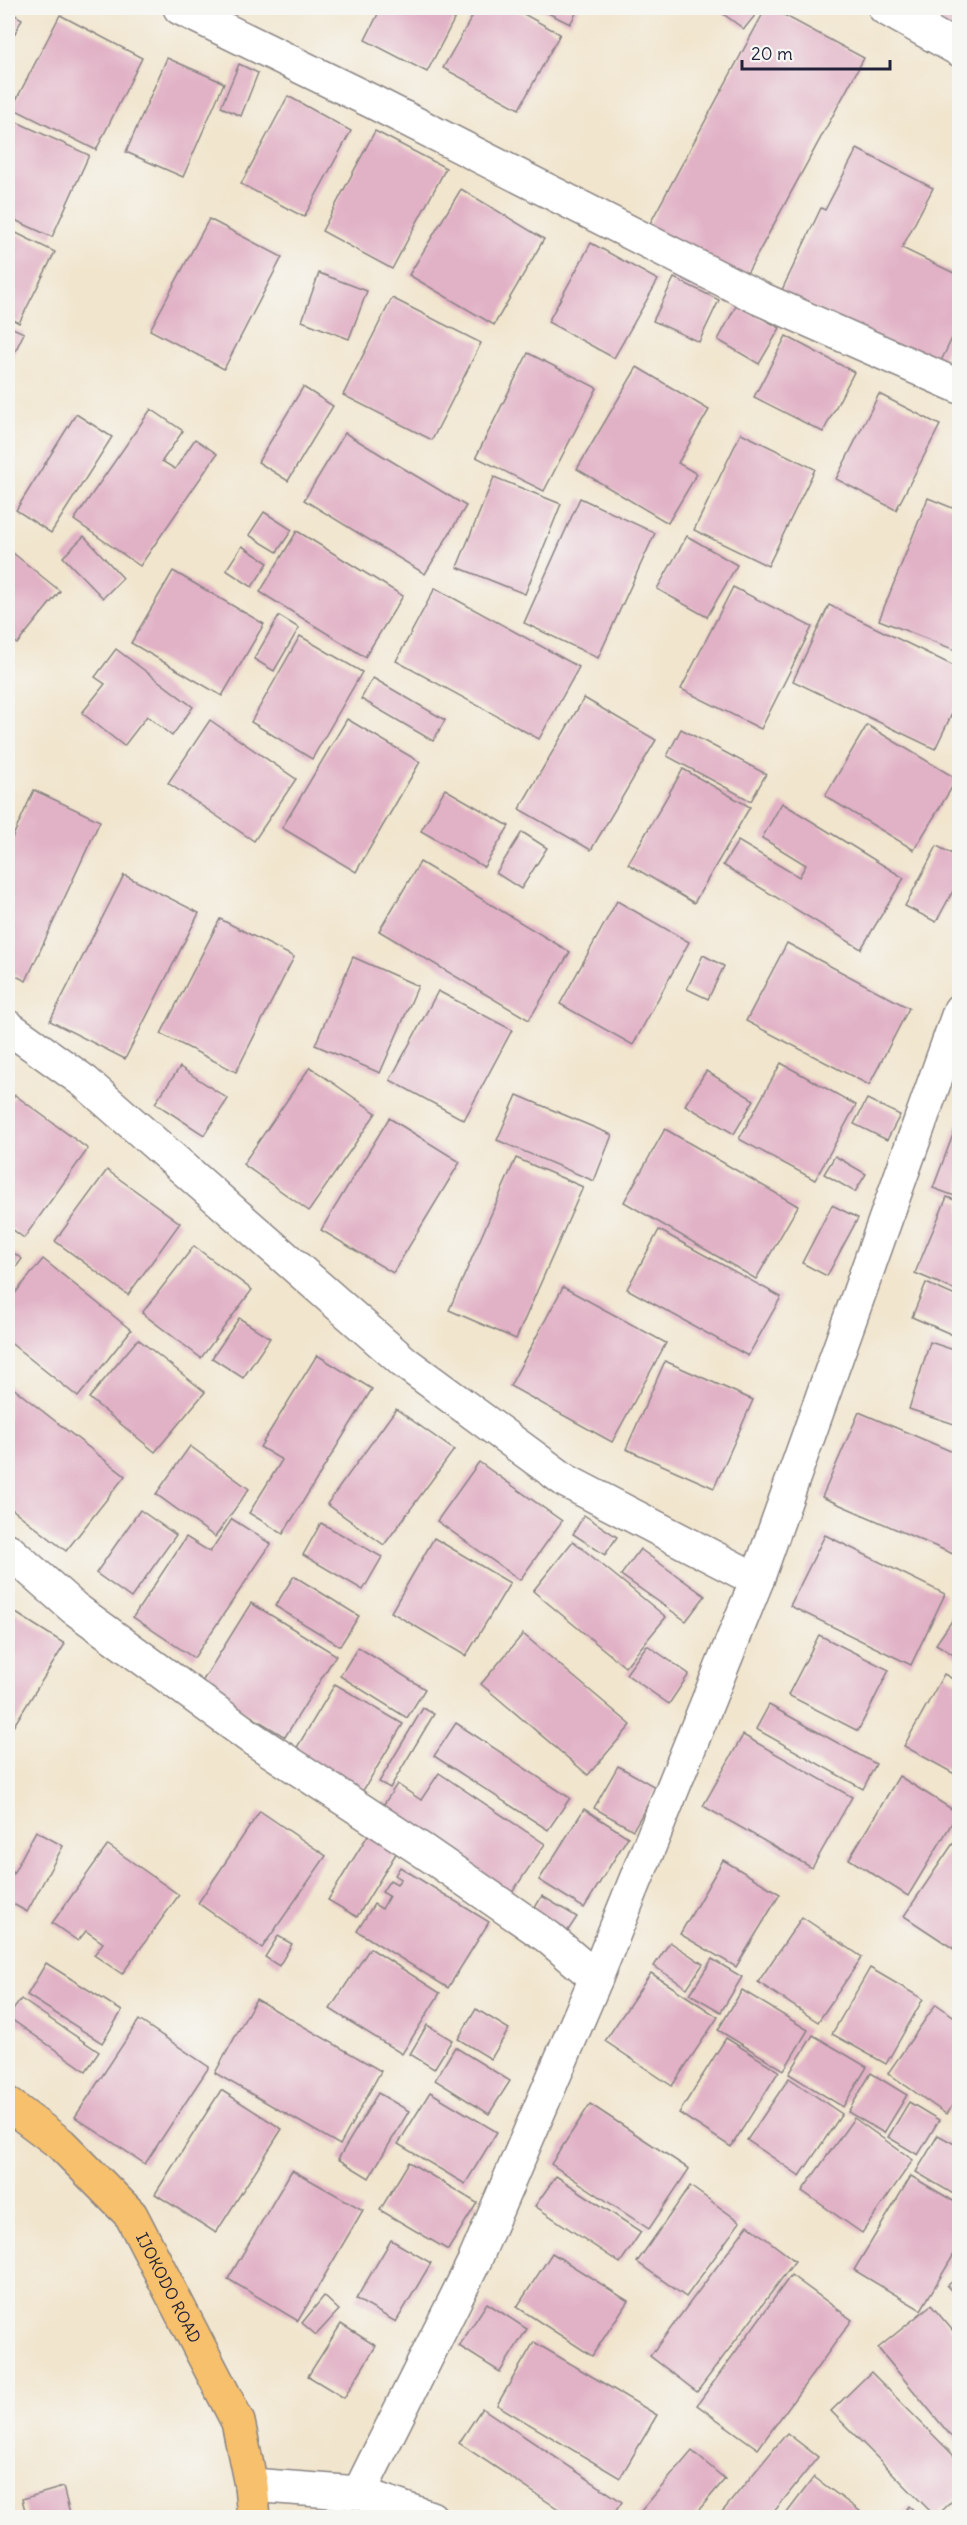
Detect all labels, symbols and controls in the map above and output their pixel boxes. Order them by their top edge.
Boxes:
scale bar [742,33,890,71]
text: 20 m [751,42,793,65]
street label: IJOKODO ROAD [132,2229,205,2346]

